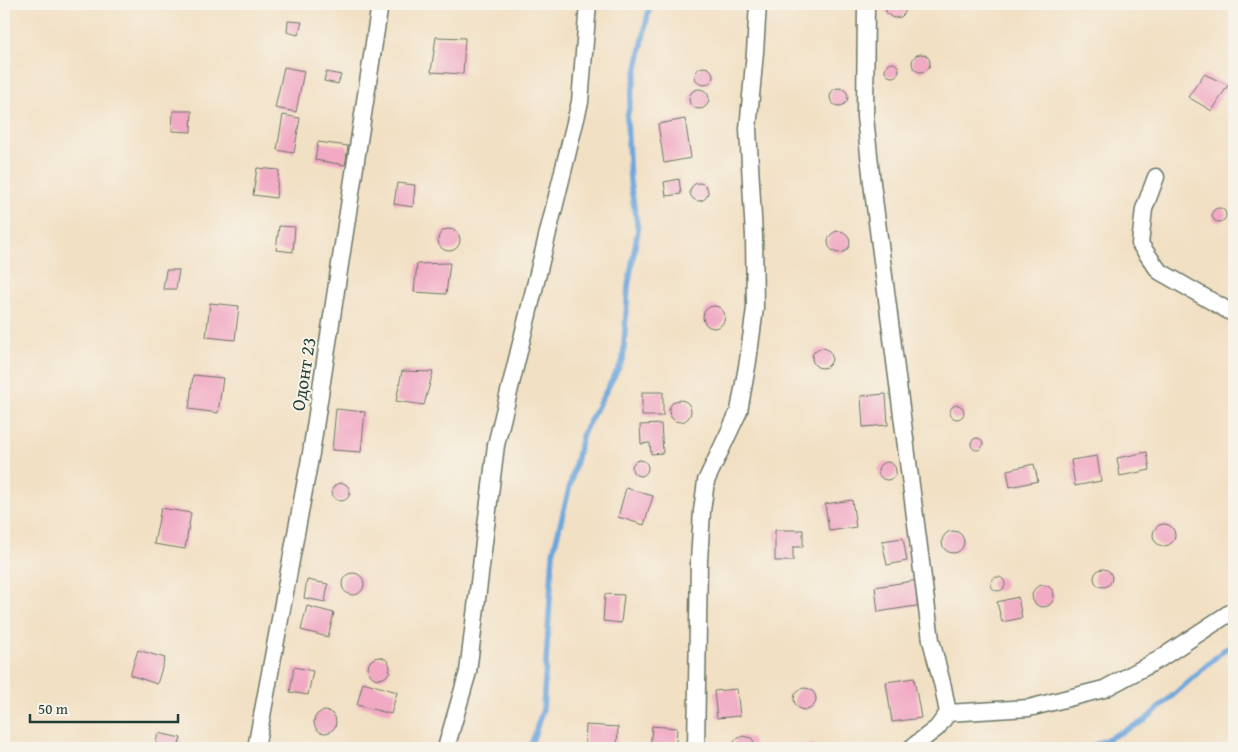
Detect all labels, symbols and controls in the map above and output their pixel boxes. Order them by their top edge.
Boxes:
street label: Одонт 23 [283,335,323,413]
scale bar [30,692,178,724]
text: 50 m [38,698,69,719]

